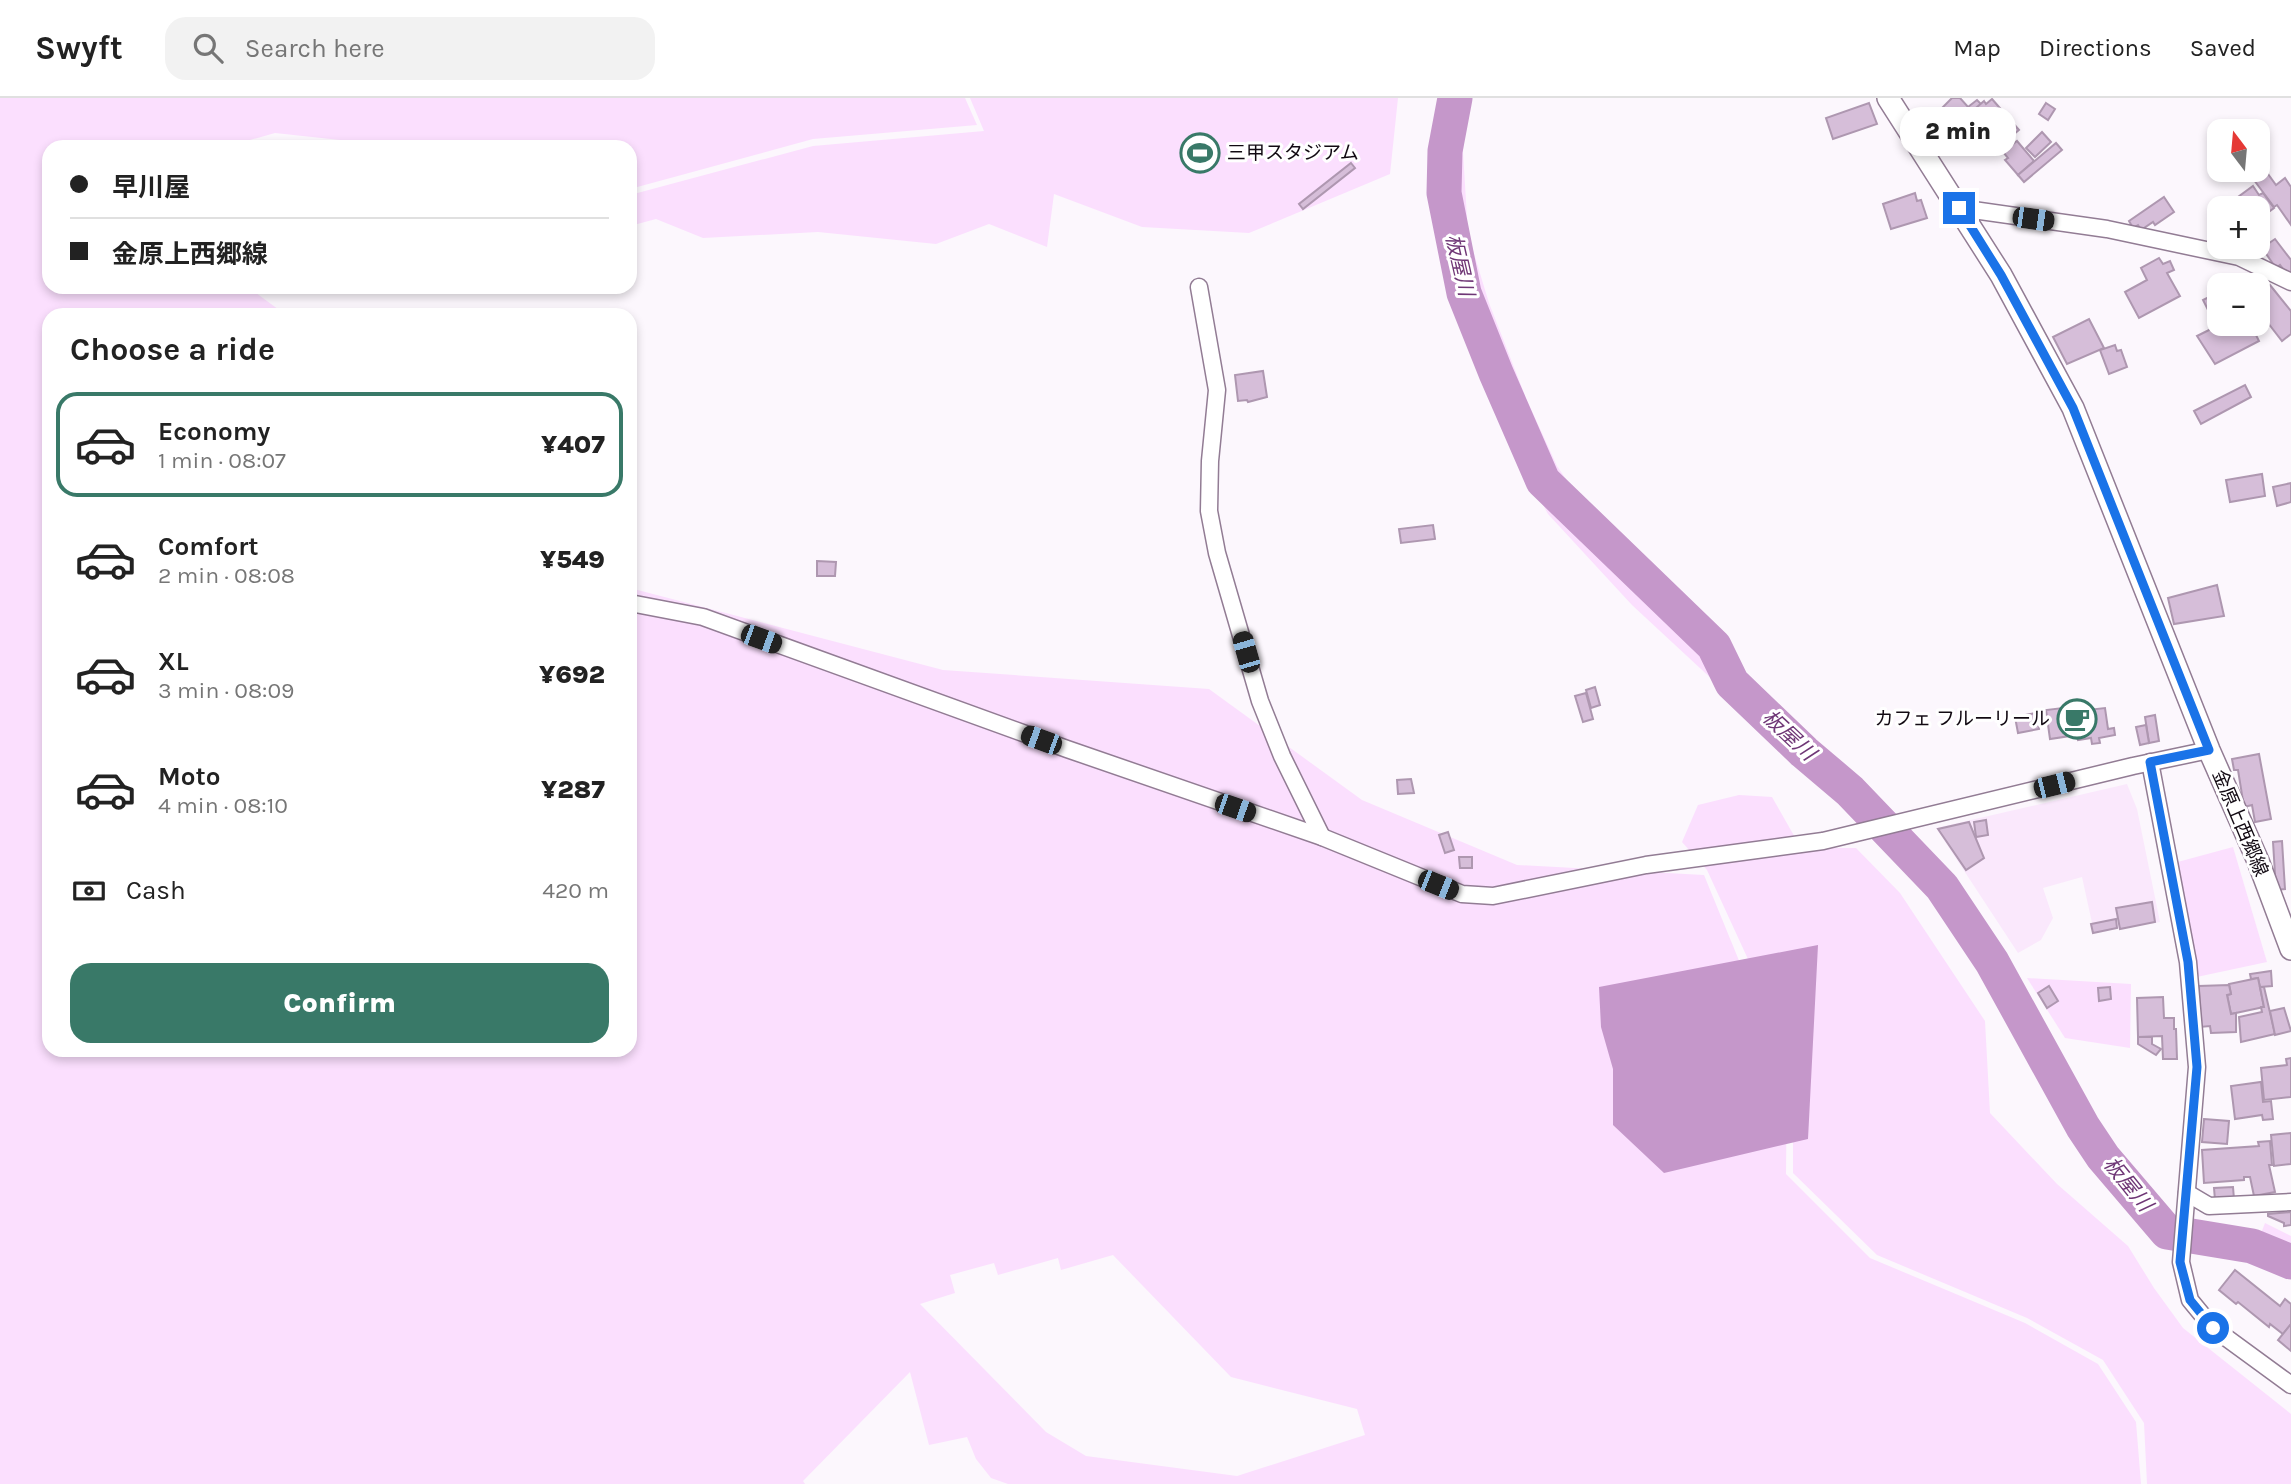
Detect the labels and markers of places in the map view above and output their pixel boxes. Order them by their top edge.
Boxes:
sports icon: 三甲スタジアム [1179,132,1221,174]
place label: 三甲スタジアム [1227,142,1359,164]
cafe icon: カフェ フルーリール [2056,698,2098,740]
place label: カフェ フルーリール [1874,708,2050,730]

